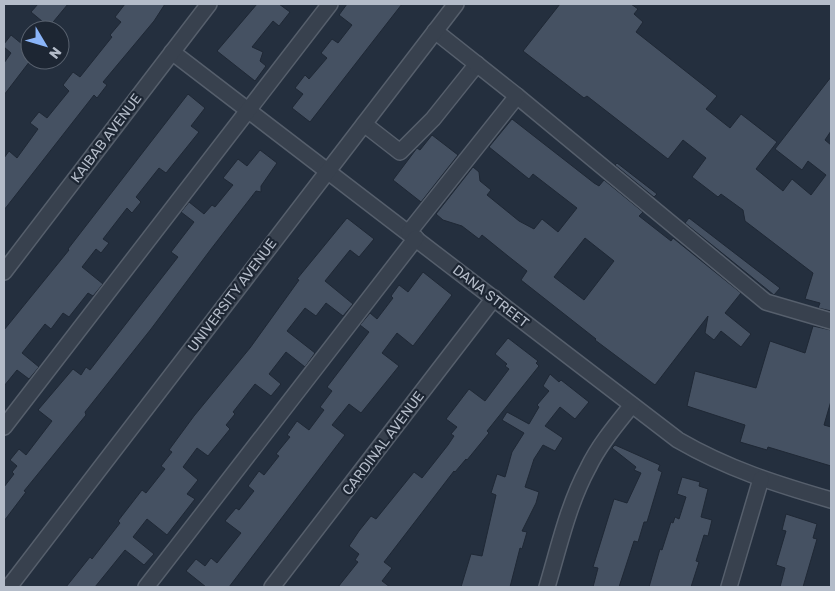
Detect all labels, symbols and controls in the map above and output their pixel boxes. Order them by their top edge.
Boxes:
north arrow [20,20,70,70]
text: N [45,43,65,62]
street label: KAIBAB AVENUE [67,90,145,186]
street label: UNIVERSITY AVENUE [184,236,280,355]
street label: DANA STREET [449,261,532,331]
street label: CARDINAL AVENUE [339,388,428,498]

